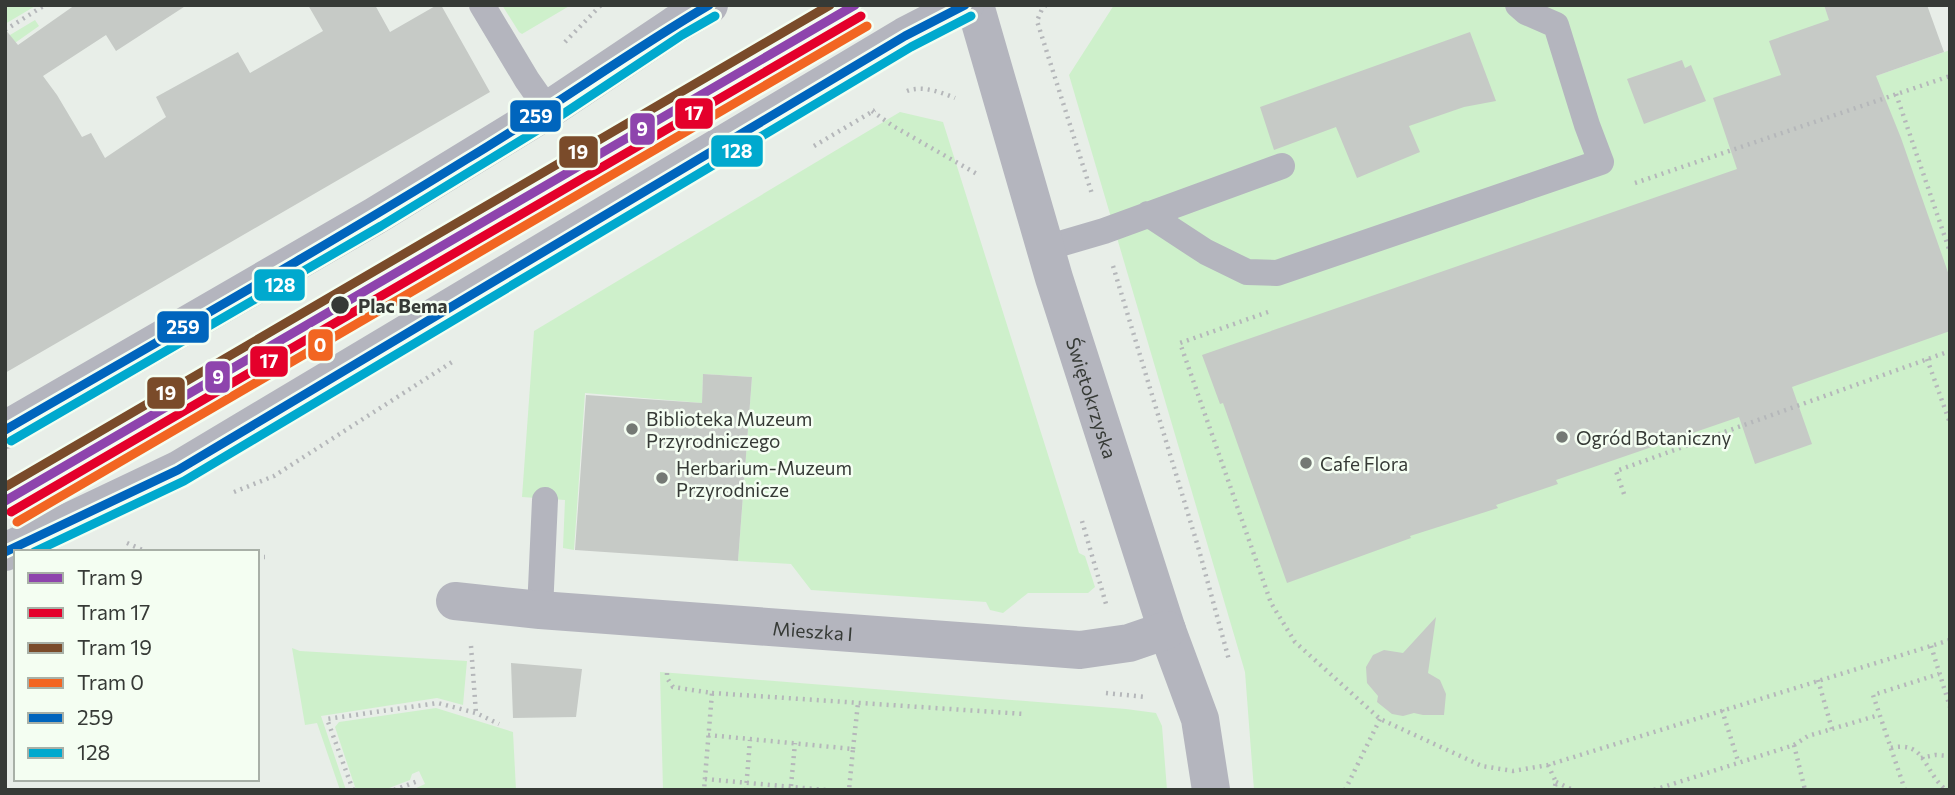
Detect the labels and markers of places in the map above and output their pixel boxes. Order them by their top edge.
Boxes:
marker: Plac Bema [329,294,351,316]
place label: Plac Bema [358,294,448,317]
place label: Biblioteka Muzeum Przyrodniczego [646,407,812,452]
marker: Biblioteka Muzeum Przyrodniczego [624,421,640,437]
place label: Ogród Botaniczny [1576,426,1732,449]
marker: Ogród Botaniczny [1554,429,1570,445]
place label: Cafe Flora [1320,452,1408,475]
marker: Cafe Flora [1298,455,1314,471]
place label: Herbarium-Muzeum Przyrodnicze [676,456,852,501]
marker: Herbarium-Muzeum Przyrodnicze [654,470,670,486]

